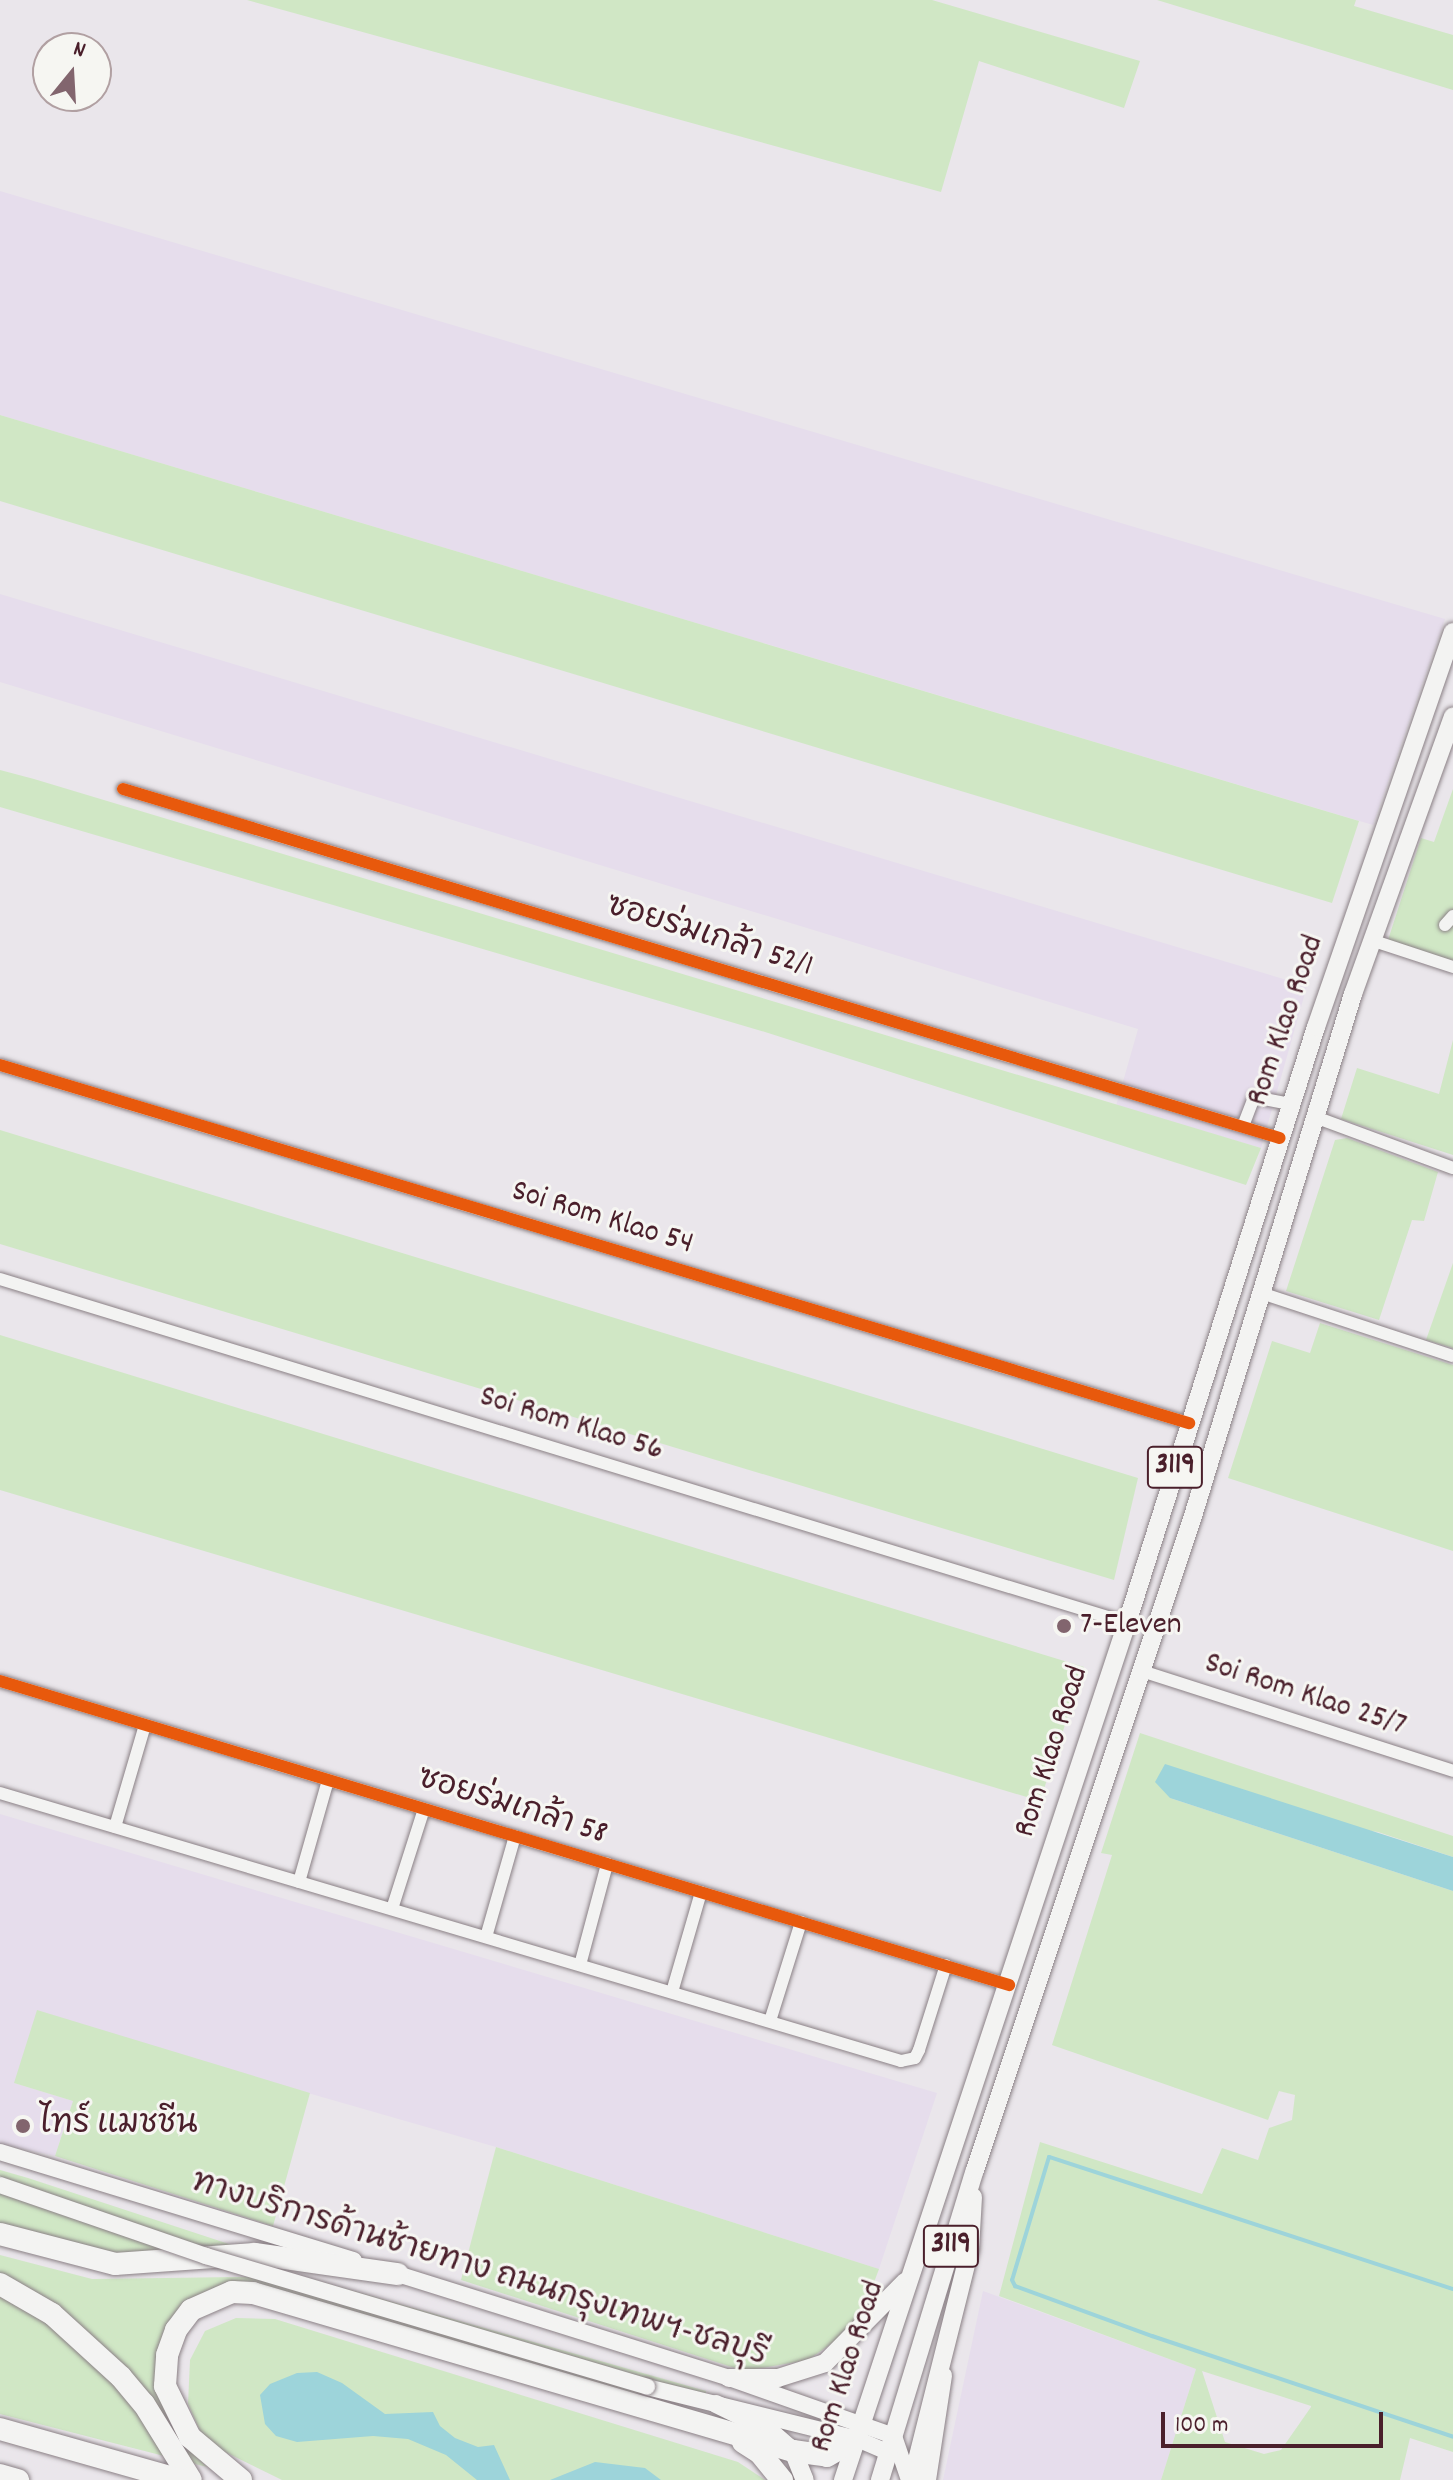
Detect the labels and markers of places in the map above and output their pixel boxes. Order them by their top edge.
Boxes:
place label: 7-Eleven [1080,1607,1182,1645]
marker: 7-Eleven [1055,1617,1073,1635]
place label: ไทร์ แมชชีน [39,2107,198,2145]
marker: ไทร์ แมชชีน [14,2117,32,2135]

